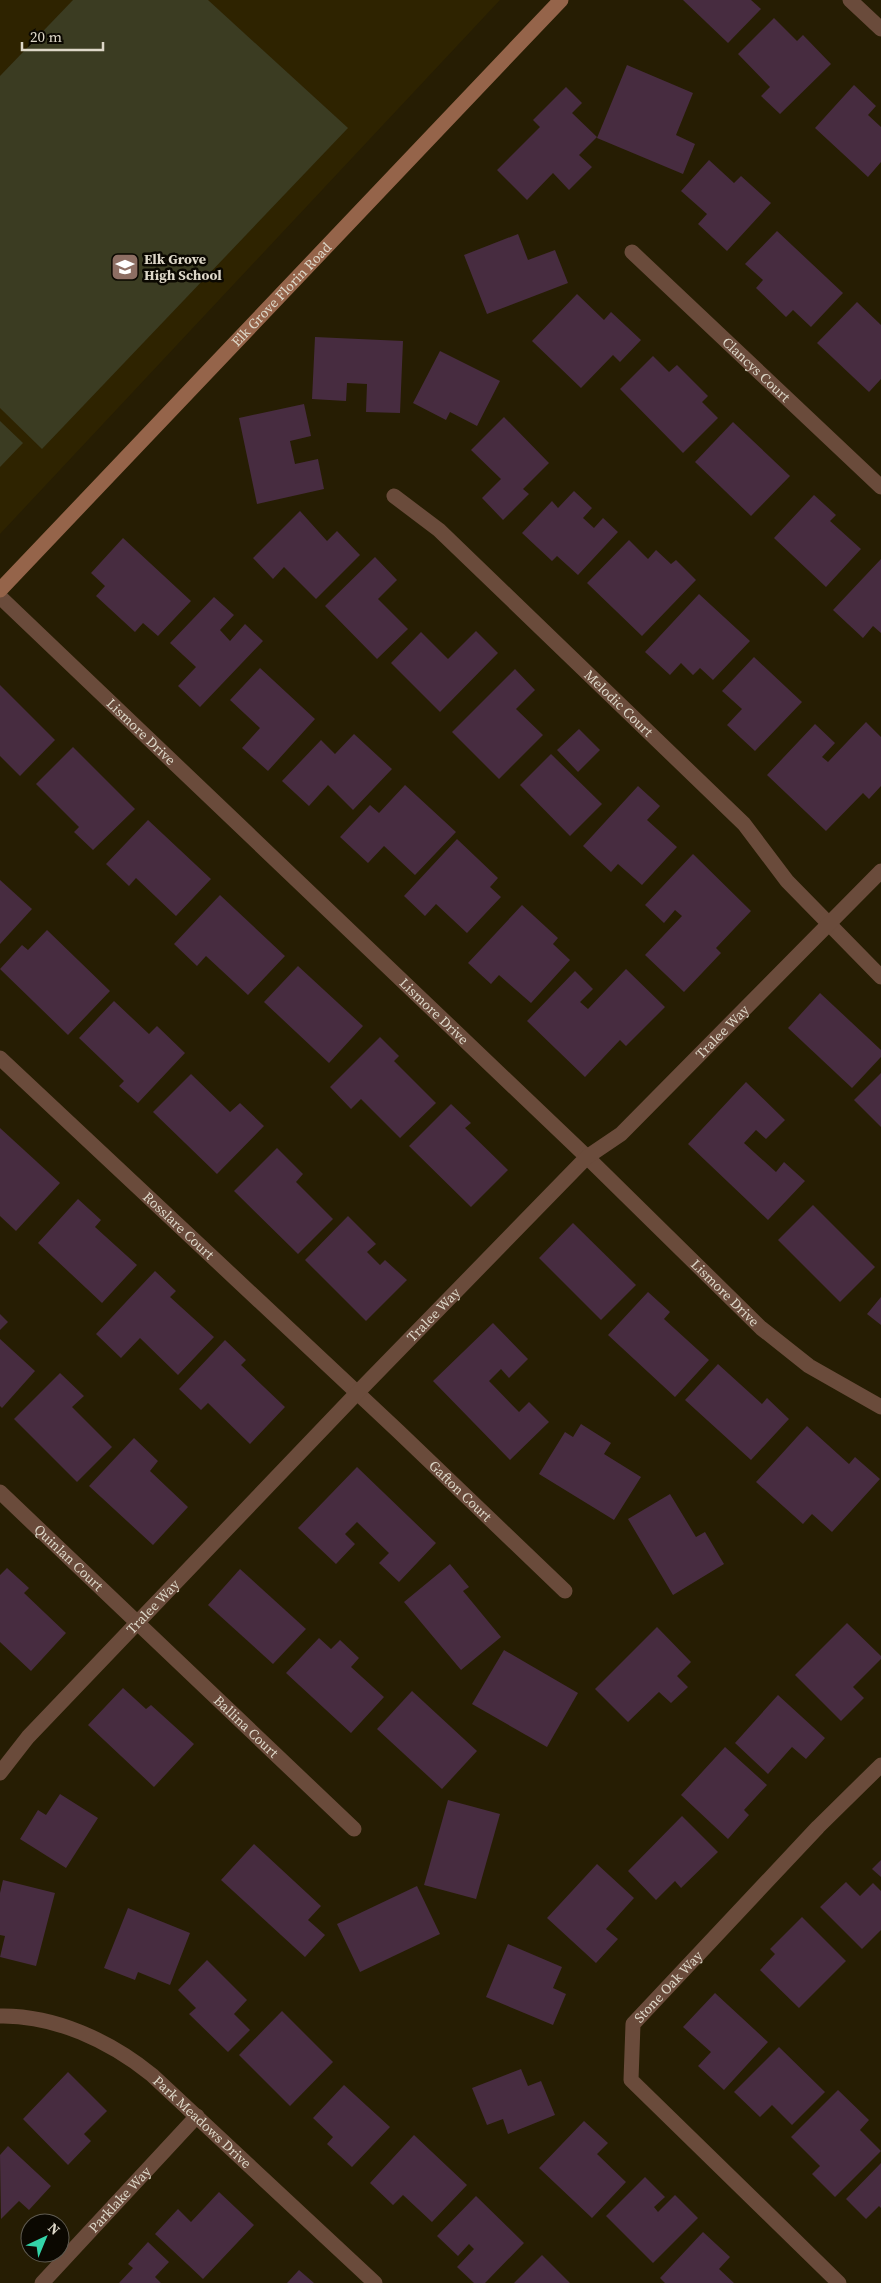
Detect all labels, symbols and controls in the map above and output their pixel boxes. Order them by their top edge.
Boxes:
scale bar [22,20,104,52]
text: 20 m [30,26,62,47]
street label: Elk Grove Florin Road [227,238,336,351]
place label: Elk Grove High School [144,249,222,285]
school or university icon: Elk Grove High School [110,252,140,282]
street label: Clancys Court [718,332,795,407]
street label: Melodic Court [580,665,658,742]
street label: Lismore Drive [102,694,180,770]
street label: Lismore Drive [395,973,473,1049]
street label: Tralee Way [691,1000,754,1063]
street label: Rosslare Court [139,1187,219,1264]
street label: Lismore Drive [686,1254,764,1331]
street label: Tralee Way [402,1282,465,1346]
street label: Gafton Court [425,1456,497,1526]
street label: Quinlan Court [30,1520,108,1596]
street label: Tralee Way [122,1574,184,1638]
street label: Ballina Court [209,1691,283,1762]
street label: Stone Oak Way [629,1945,708,2027]
street label: Park Meadows Drive [149,2071,256,2173]
street label: Parklake Way [84,2161,156,2237]
north arrow [20,2213,70,2263]
text: N [43,2218,65,2239]

